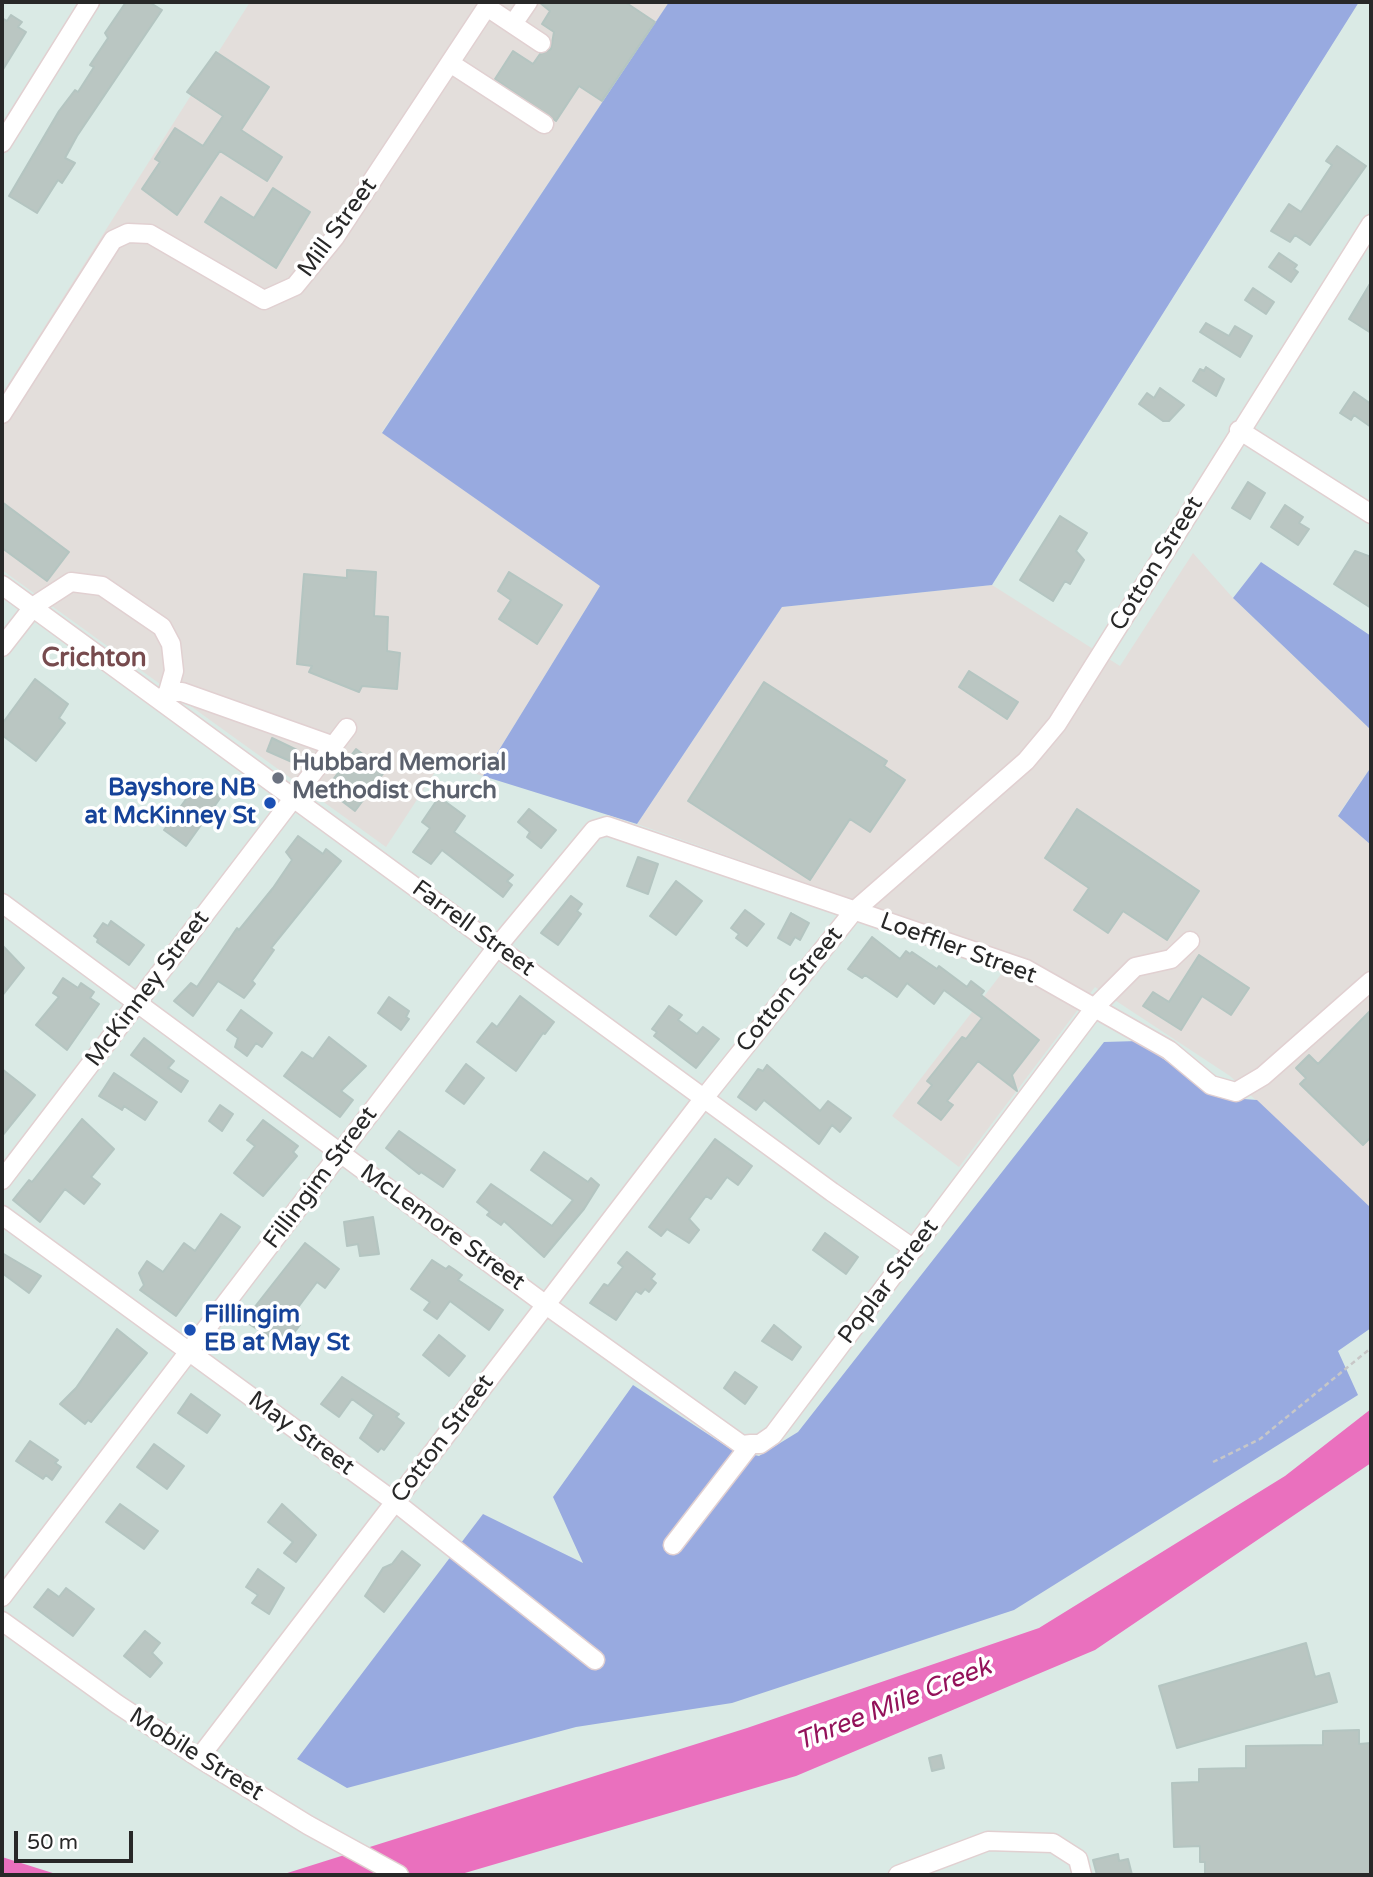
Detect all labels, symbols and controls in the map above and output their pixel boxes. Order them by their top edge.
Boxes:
street label: Mill Street [292,173,384,283]
street label: Cotton Street [1104,491,1210,637]
district label: Crichton [41,643,147,675]
place label: Hubbard Memorial Methodist Church [292,750,506,806]
marker: Hubbard Memorial Methodist Church [270,770,286,786]
place label: Bayshore NB at McKinney St [84,775,256,831]
marker: Bayshore NB at McKinney St [262,795,278,811]
street label: Farrell Street [406,875,540,983]
street label: McKinney Street [80,905,216,1073]
street label: Loeffler Street [876,907,1040,991]
street label: Cotton Street [731,921,849,1059]
street label: Fillingim Street [258,1101,384,1255]
street label: McLemore Street [354,1158,530,1298]
street label: Poplar Street [833,1214,945,1350]
place label: Fillingim EB at May St [204,1302,350,1358]
marker: Fillingim EB at May St [182,1322,198,1338]
street label: Cotton Street [385,1369,501,1509]
street label: May Street [242,1386,360,1482]
water label: Three Mile Creek [792,1652,996,1758]
street label: Mobile Street [124,1702,268,1808]
scale bar [18,1818,136,1862]
text: 50 m [27,1830,78,1855]

